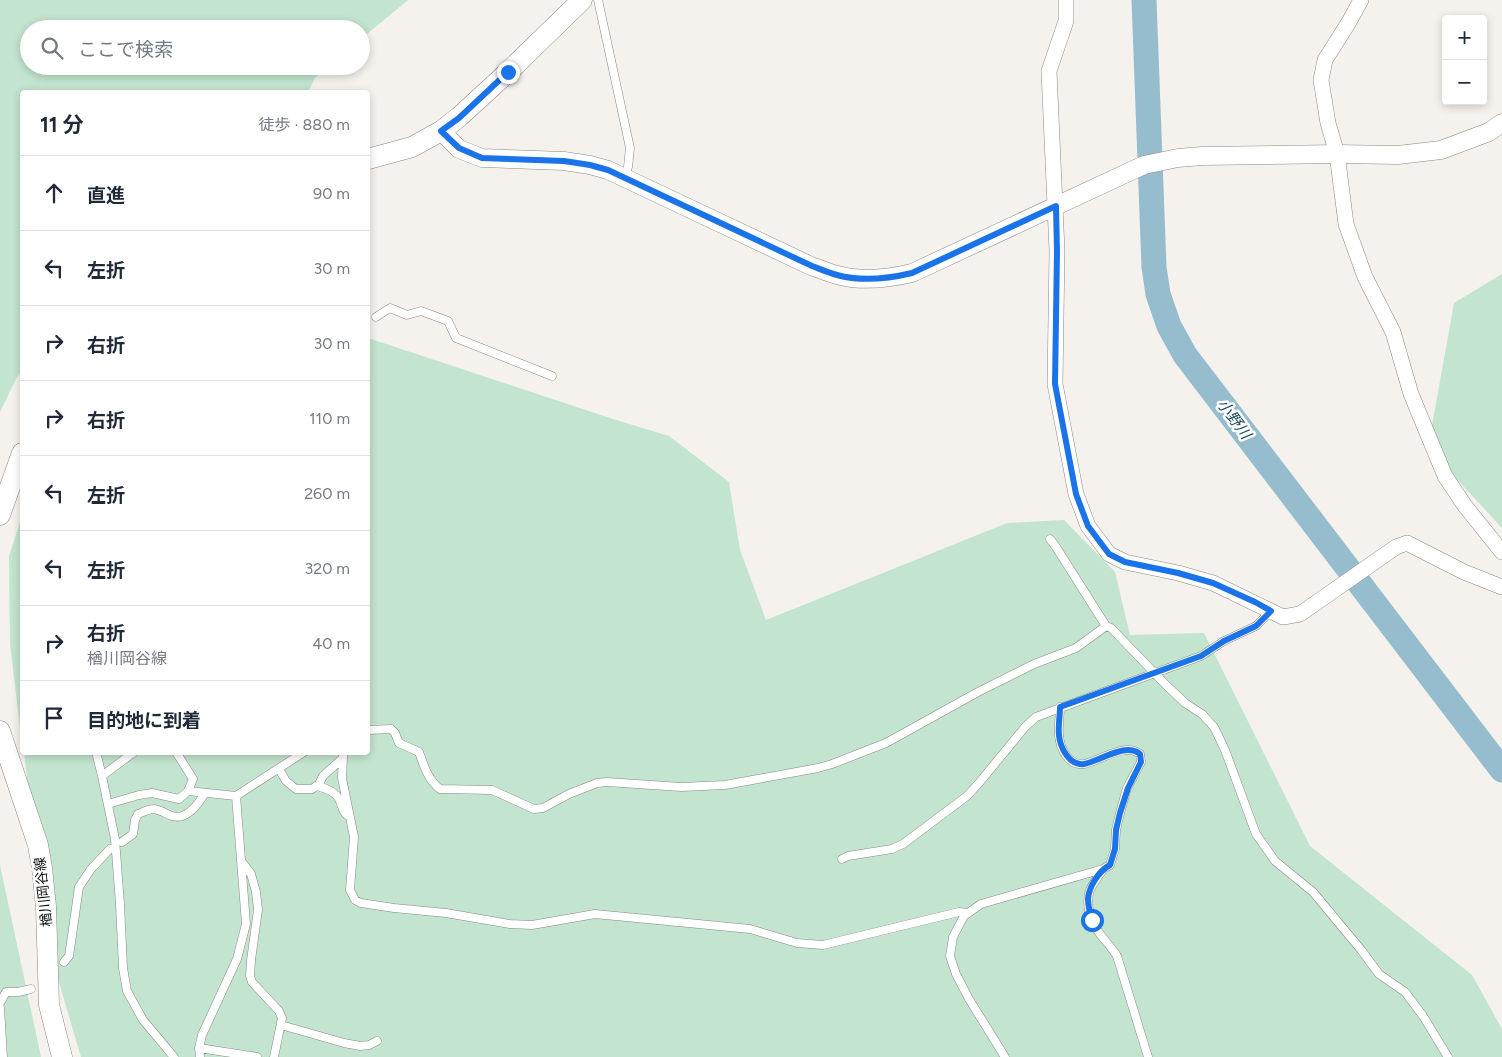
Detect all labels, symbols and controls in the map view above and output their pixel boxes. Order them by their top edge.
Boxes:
map controls [1442,15,1487,105]
button: + [1442,15,1487,60]
search box [20,20,370,75]
icon: search [38,34,66,62]
text: ここで検索 [78,38,173,61]
button: − [1442,60,1487,105]
route end [497,61,520,84]
text: 11 分 [40,112,84,137]
text: 徒歩 · 880 m [259,115,350,134]
icon: ahead [40,179,68,207]
text: 直進 [87,184,125,207]
text: 90 m [313,184,350,203]
icon: left [40,254,68,282]
text: 左折 [87,259,125,282]
text: 30 m [313,259,350,278]
icon: right [40,329,68,357]
text: 右折 [87,334,125,357]
text: 30 m [313,334,350,353]
water label: 小野川 [1213,396,1256,444]
icon: right [40,404,68,432]
text: 右折 [87,409,125,432]
text: 110 m [309,409,350,428]
icon: left [40,479,68,507]
text: 左折 [87,484,125,507]
text: 260 m [304,484,350,503]
icon: left [40,554,68,582]
text: 左折 [87,559,125,582]
text: 320 m [305,559,350,578]
text: 右折 [87,622,125,645]
icon: right [40,629,68,657]
text: 40 m [312,634,350,653]
text: 楢川岡谷線 [87,649,167,668]
icon: arrive [40,704,68,732]
text: 目的地に到着 [87,709,201,732]
street label: 楢川岡谷線 [31,856,56,928]
route start [1081,909,1104,932]

